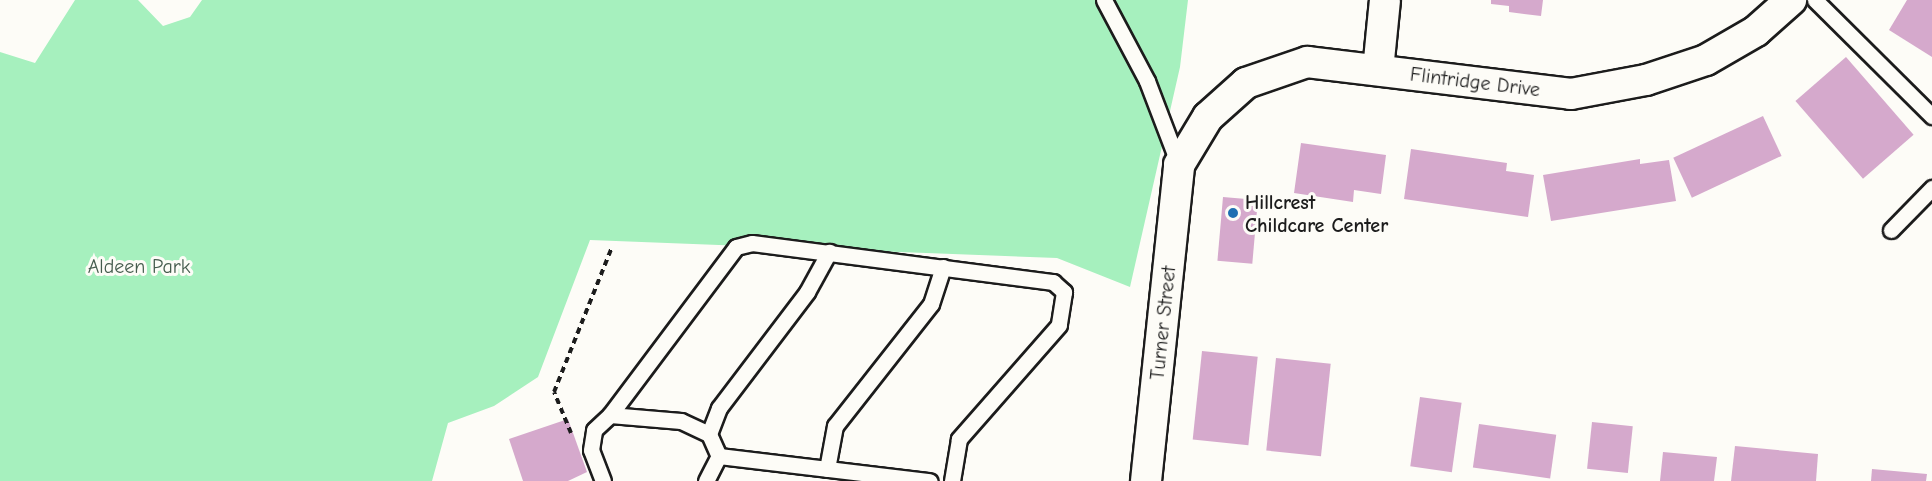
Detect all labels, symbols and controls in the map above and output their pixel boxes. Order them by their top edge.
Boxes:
street label: Flintridge Drive [1409,62,1541,102]
place label: Hillcrest Childcare Center [1245,190,1388,237]
marker: Hillcrest Childcare Center [1226,206,1240,220]
park label: Aldeen Park [88,254,190,278]
street label: Turner Street [1145,265,1181,381]

